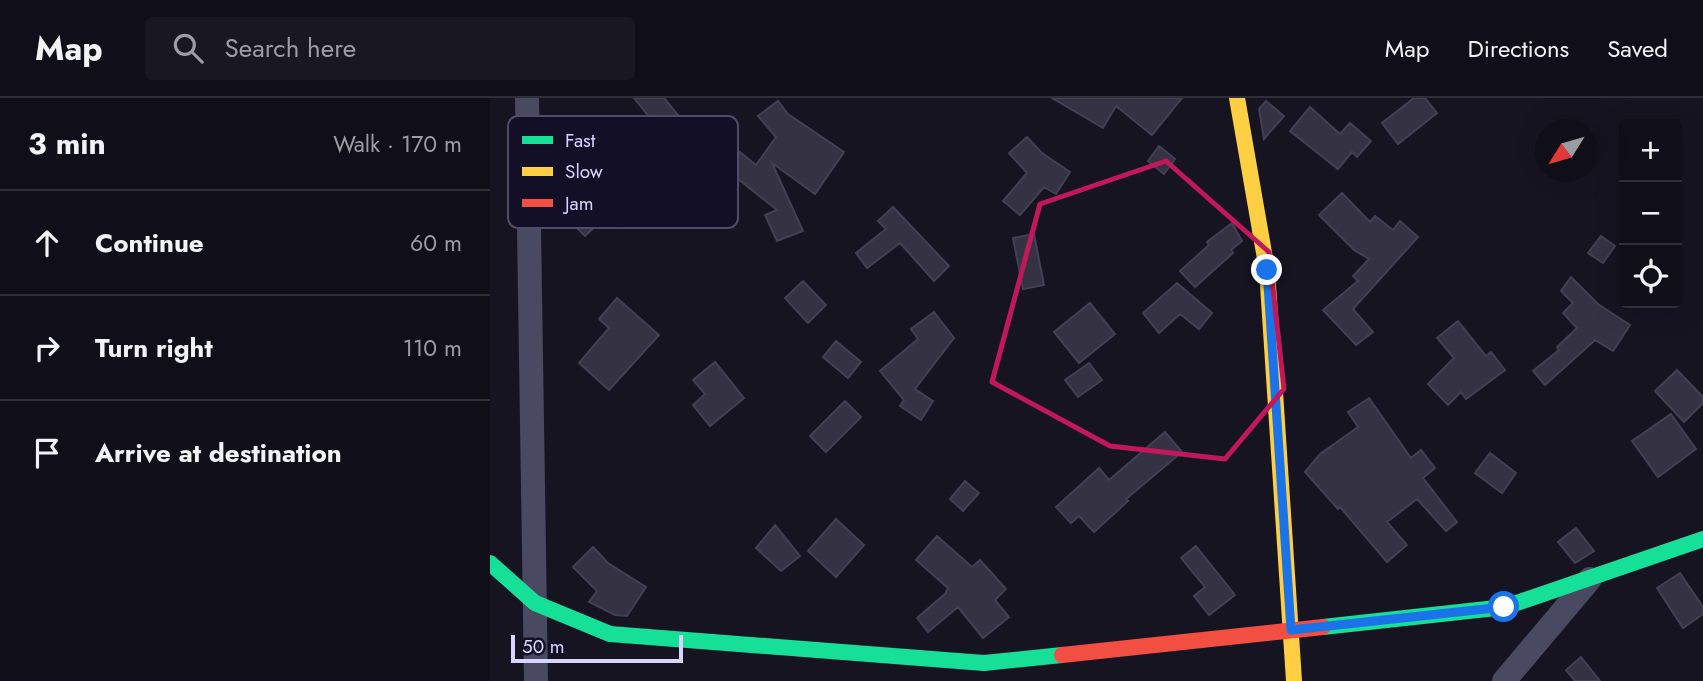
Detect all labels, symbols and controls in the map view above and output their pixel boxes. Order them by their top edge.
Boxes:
search box [145,17,635,80]
text: Map [35,25,103,72]
icon: search [169,29,207,67]
text: Search here [225,29,356,67]
text: Map [1385,31,1430,66]
text: Directions [1468,31,1569,66]
text: Saved [1607,31,1668,66]
legend [508,116,738,228]
north arrow [1535,119,1598,182]
map controls [1619,119,1682,308]
button: + [1619,119,1682,182]
text: 3 min [28,122,106,165]
text: Walk · 170 m [333,127,462,161]
text: Fast [565,127,596,154]
text: Slow [565,158,603,185]
button: − [1619,182,1682,245]
text: Jam [562,190,594,217]
icon: ahead [28,224,66,262]
text: Continue [95,224,204,262]
text: 60 m [410,226,462,260]
button: locate [1619,245,1682,308]
route end [1251,254,1282,285]
icon: right [28,329,66,367]
text: Turn right [95,329,213,367]
text: 110 m [403,331,462,365]
icon: arrive [28,434,66,472]
text: Arrive at destination [95,434,342,472]
route start [1488,591,1519,622]
scale bar [511,632,682,664]
text: 50 m [522,633,565,660]

